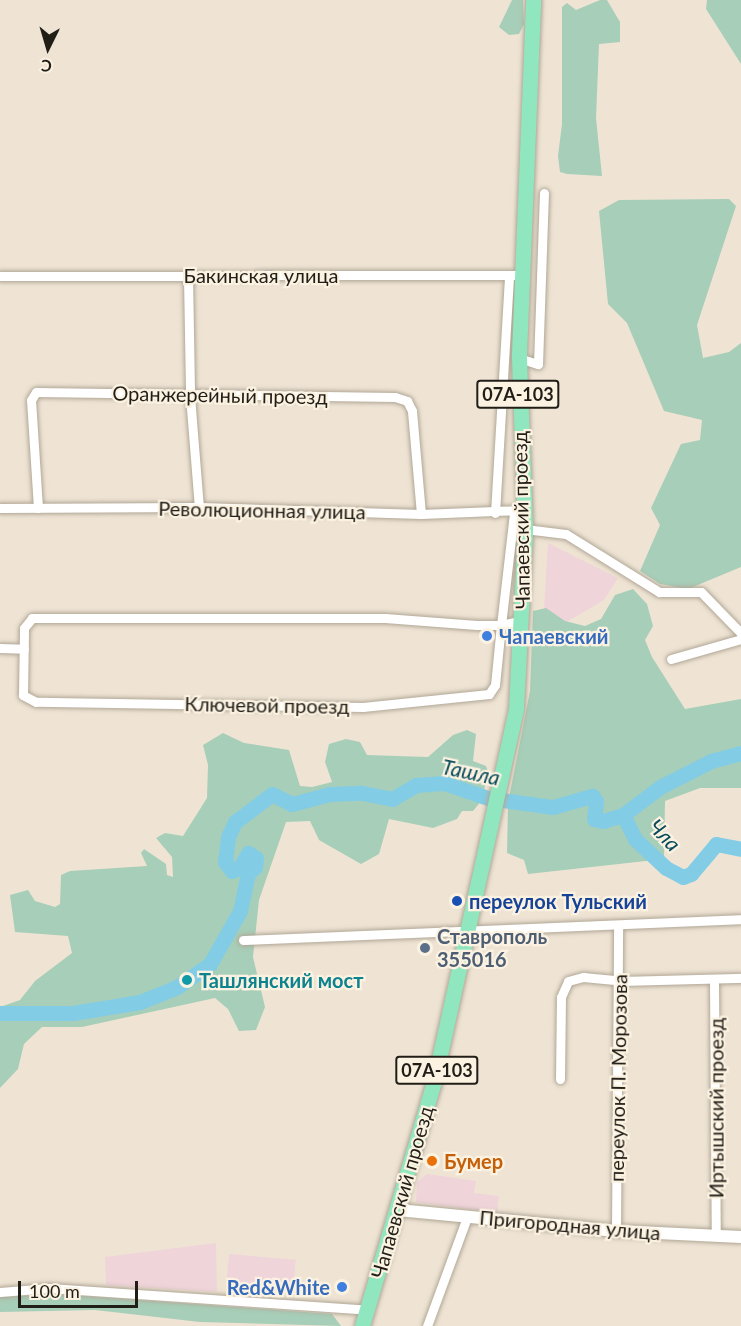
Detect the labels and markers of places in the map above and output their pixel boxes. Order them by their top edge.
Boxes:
place label: Чапаевский [499,624,608,648]
marker: Чапаевский [480,629,494,643]
place label: переулок Тульский [469,889,647,913]
marker: переулок Тульский [450,894,464,908]
place label: Ставрополь 355016 [437,924,547,971]
marker: Ставрополь 355016 [418,941,432,955]
place label: Ташлянский мост [199,968,363,992]
marker: Ташлянский мост [180,973,194,987]
place label: Бумер [444,1149,503,1173]
marker: Бумер [425,1154,439,1168]
place label: Red&White [227,1275,330,1299]
marker: Red&White [335,1280,349,1294]

